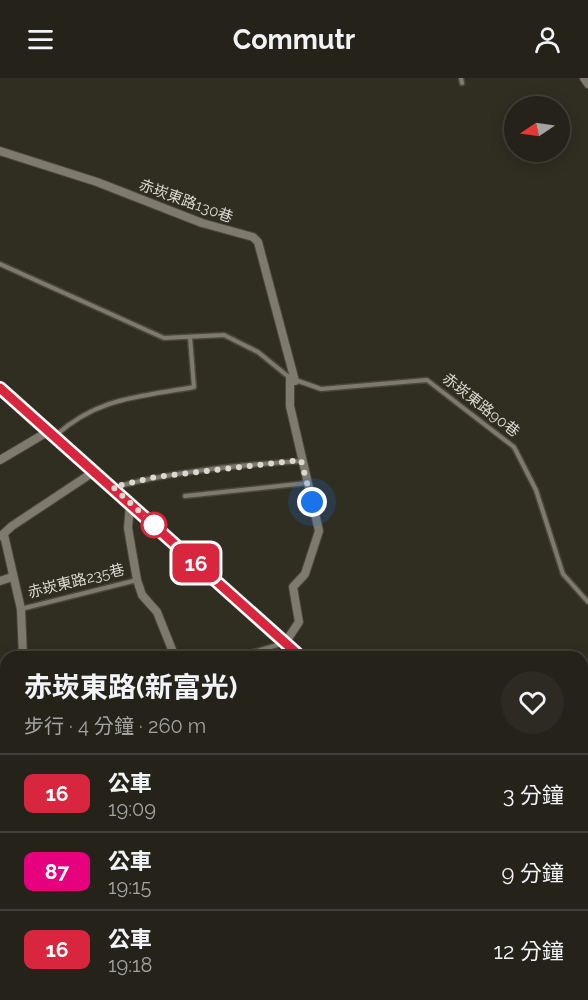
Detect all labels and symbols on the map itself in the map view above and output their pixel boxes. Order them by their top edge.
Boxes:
north arrow [504,96,570,162]
street label: 赤崁東路130巷 [137,176,235,226]
street label: 赤崁東路90巷 [439,369,523,441]
your location [297,487,327,517]
unlabelled marker [141,512,167,538]
line badge: 16 [169,544,223,582]
street label: 赤崁東路235巷 [26,560,126,602]

